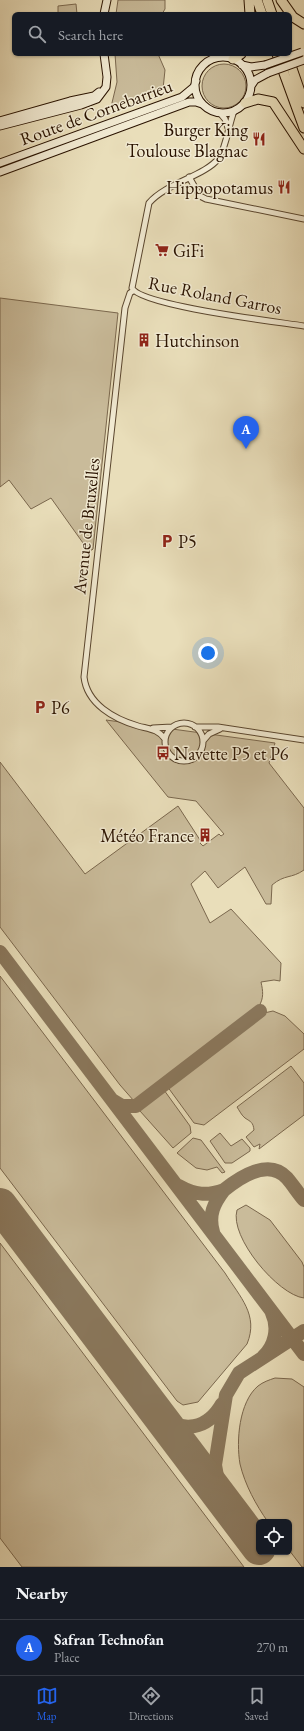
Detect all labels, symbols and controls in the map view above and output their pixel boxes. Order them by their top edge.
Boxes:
search box [12,12,292,56]
icon: search [26,23,48,45]
text: Search here [58,25,123,44]
street label: Route de Cornebarrieu [17,74,176,150]
place label: Burger King Toulouse Blagnac [126,118,248,162]
restaurant icon: Burger King Toulouse Blagnac [251,131,267,147]
place label: Hippopotamus [166,176,273,199]
restaurant icon: Hippopotamus [276,179,292,195]
place label: GiFi [173,239,205,262]
supermarket icon: GiFi [154,242,170,258]
street label: Rue Roland Garros [146,271,284,319]
place label: Hutchinson [155,329,240,352]
building icon: Hutchinson [136,332,152,348]
pin: A [233,416,259,449]
street label: Avenue de Bruxelles [67,457,105,596]
place label: P5 [178,530,197,553]
parking icon: P5 [159,533,175,549]
your location [198,643,218,663]
place label: P6 [51,696,70,719]
parking icon: P6 [32,699,48,715]
place label: Navette P5 et P6 [174,742,289,765]
bus stop icon: Navette P5 et P6 [155,745,171,761]
place label: Météo France [100,824,194,847]
building icon: Météo France [197,827,213,843]
map controls [256,1519,292,1555]
button: locate [256,1519,292,1555]
text: Nearby [16,1582,68,1604]
text: Safran Technofan [54,1630,164,1649]
text: A [24,1639,34,1656]
text: 270 m [257,1639,288,1656]
text: Place [54,1649,80,1666]
tab: Map [36,1685,58,1723]
tab: Directions [129,1685,173,1723]
tab: Saved [245,1685,268,1723]

